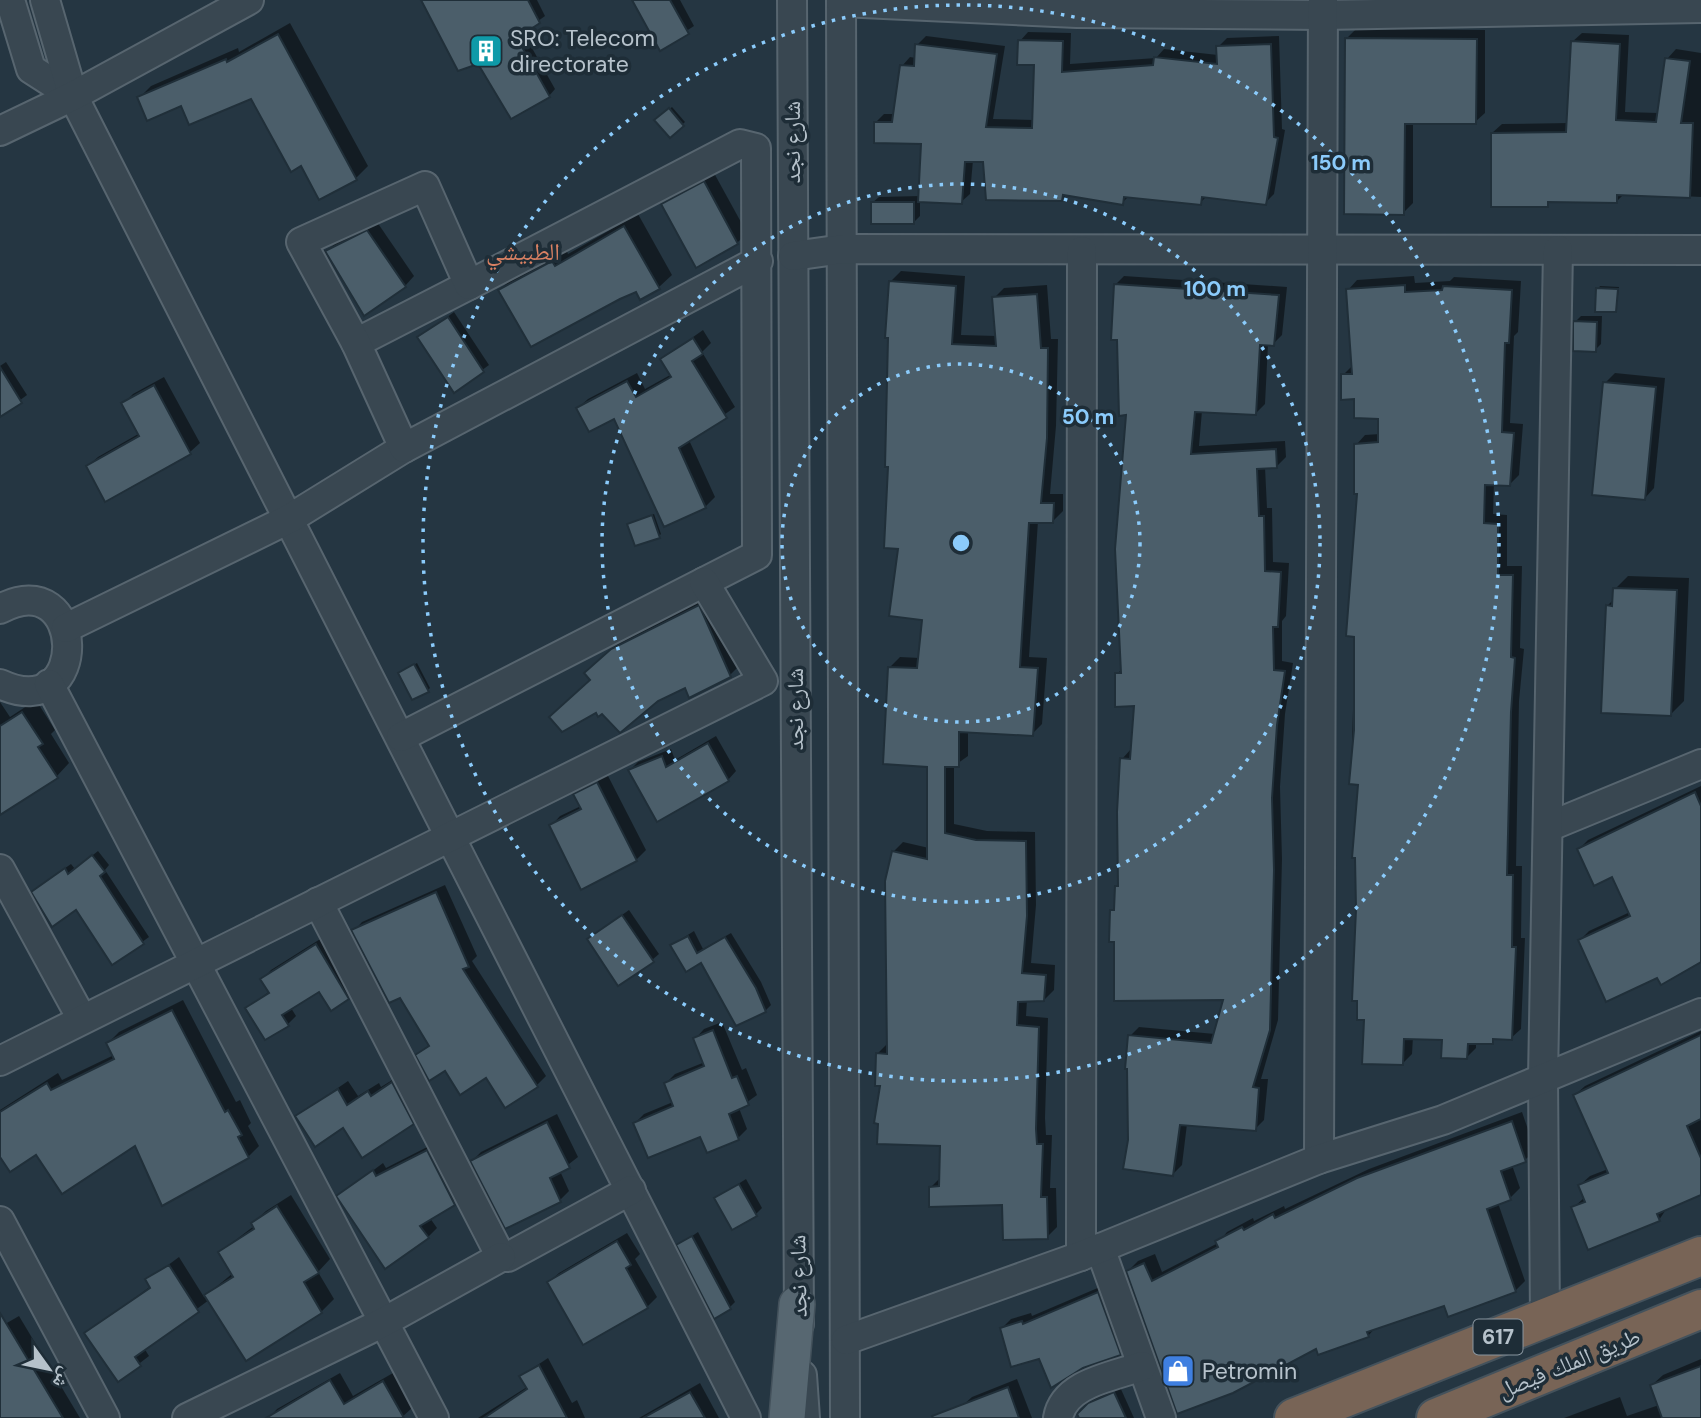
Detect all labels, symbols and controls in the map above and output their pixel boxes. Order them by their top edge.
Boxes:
place label: SRO: Telecom directorate [510,23,655,79]
building icon: SRO: Telecom directorate [467,32,505,70]
street label: شارع نجد [777,101,807,183]
text: 150 m [1311,149,1371,177]
district label: الطبيشي [486,236,560,271]
text: 100 m [1184,275,1246,303]
text: 50 m [1062,403,1114,431]
centre of rings [949,531,973,555]
street label: شارع نجد [780,668,810,750]
street label: شارع نجد [782,1235,814,1317]
road number: 617 [1474,1320,1522,1354]
street label: طريق الملك فيصل [1493,1321,1645,1405]
north arrow [14,1334,84,1404]
shop icon: Petromin [1159,1352,1197,1390]
place label: Petromin [1202,1356,1297,1386]
text: ش [47,1363,79,1393]

